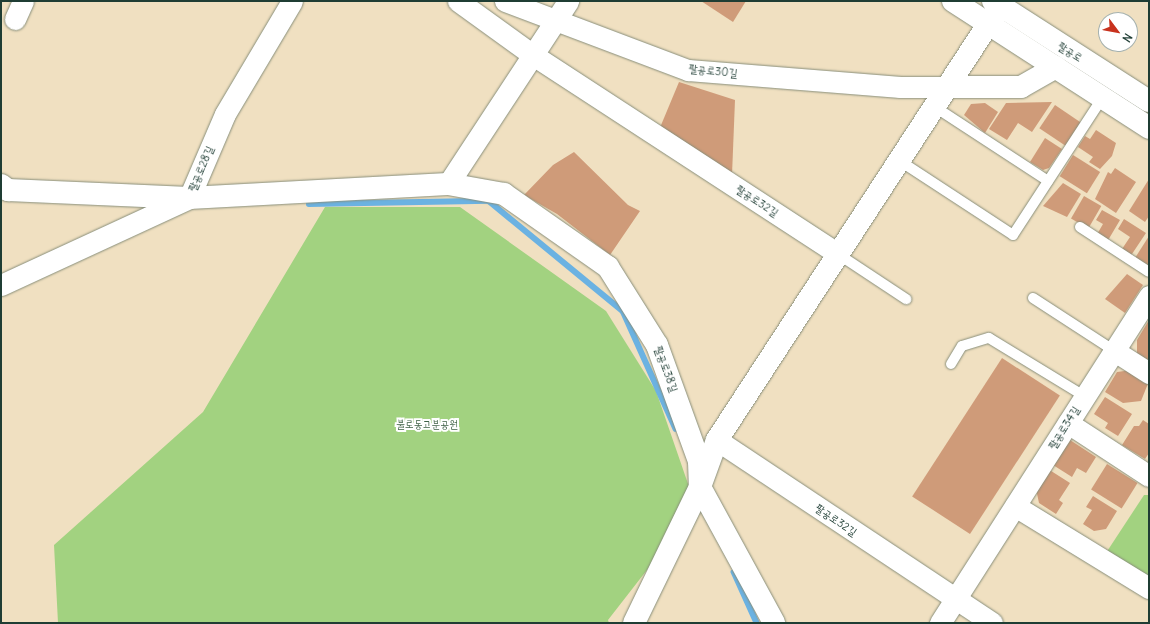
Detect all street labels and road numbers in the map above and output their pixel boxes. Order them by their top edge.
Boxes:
street label: 팔공로 [1055,39,1085,65]
street label: 팔공로30길 [688,62,738,80]
street label: 팔공로28길 [186,144,216,194]
street label: 팔공로32길 [733,182,781,220]
street label: 팔공로38길 [652,344,680,394]
street label: 팔공로34길 [1046,404,1082,452]
street label: 팔공로32길 [813,501,859,539]

